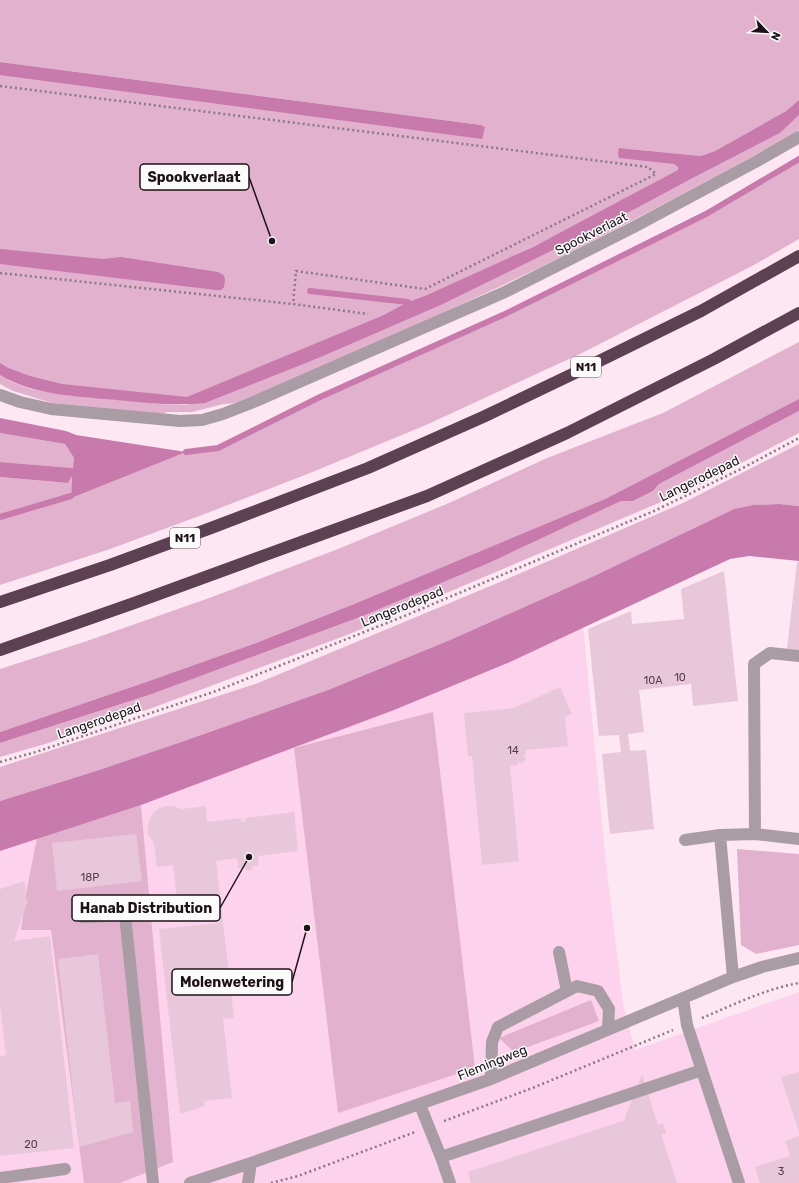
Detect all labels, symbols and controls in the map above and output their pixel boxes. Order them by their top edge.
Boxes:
north arrow [747,12,787,52]
text: N [768,30,783,42]
callout: Spookverlaat [140,164,249,190]
text: Spookverlaat [147,169,241,186]
street label: Spookverlaat [553,209,630,258]
road number: N11 [571,357,601,377]
street label: Langerodepad [657,453,742,505]
road number: N11 [170,528,200,548]
street label: Langerodepad [359,583,446,631]
house number: 10 [674,671,686,684]
house number: 10A [643,674,663,687]
street label: Langerodepad [55,699,143,743]
house number: 14 [507,744,519,757]
house number: 18P [81,871,99,884]
callout: Hanab Distribution [72,895,220,921]
text: Hanab Distribution [80,900,212,917]
callout: Molenwetering [172,969,292,995]
text: Molenwetering [180,974,284,991]
street label: Flemingweg [455,1042,530,1084]
house number: 20 [24,1138,38,1151]
house number: 3 [778,1165,785,1178]

